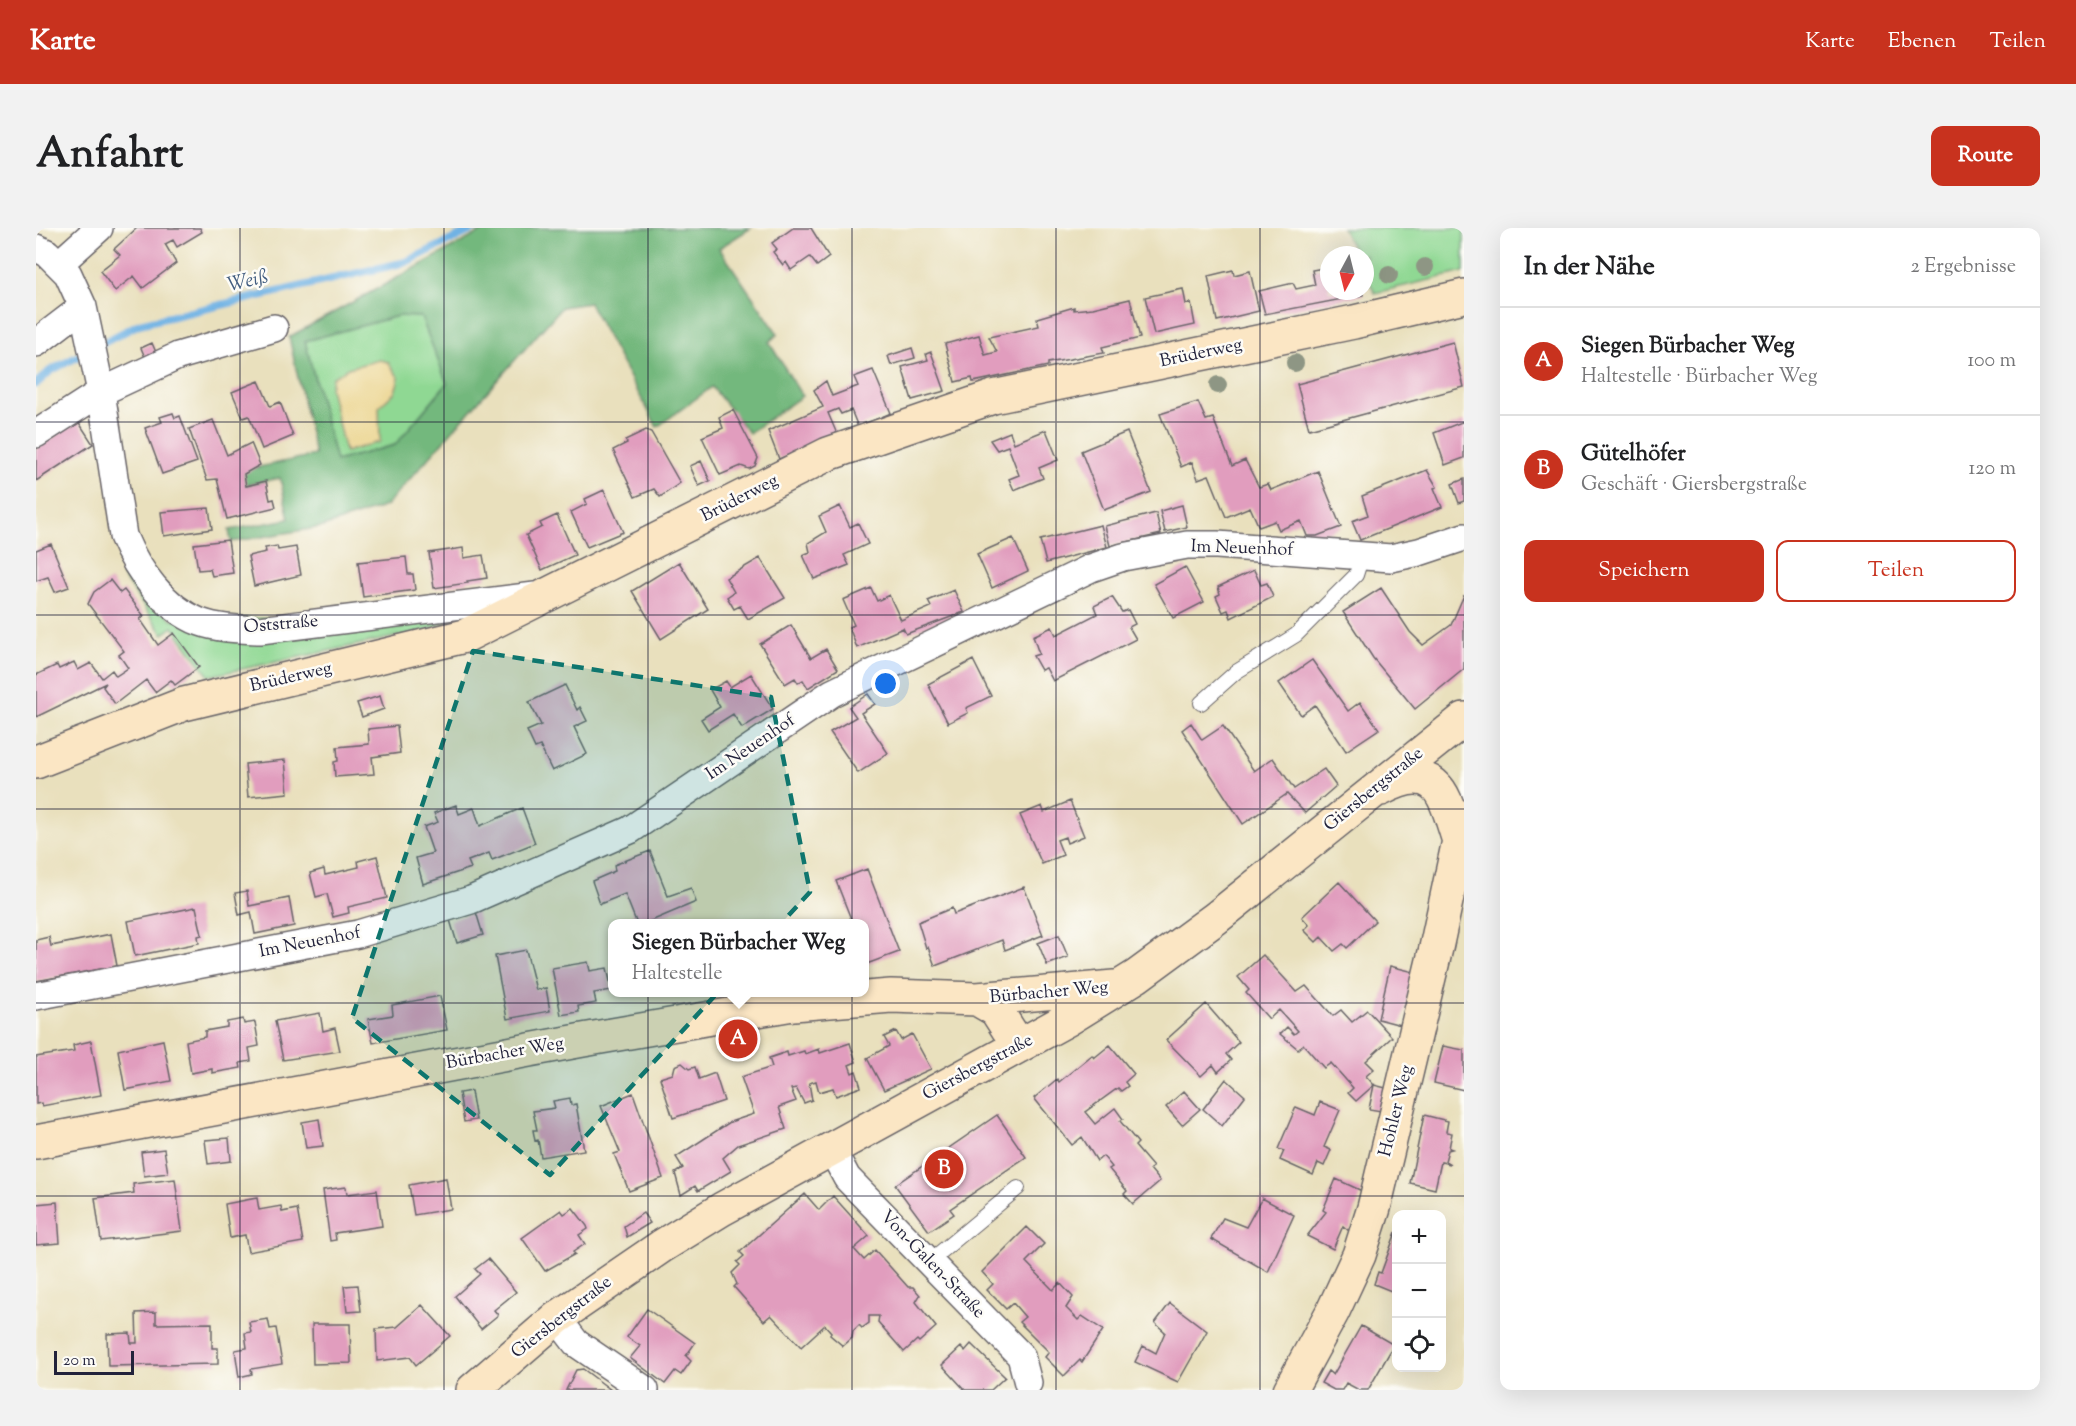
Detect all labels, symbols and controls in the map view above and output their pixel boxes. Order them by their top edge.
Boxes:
text: Karte [30,22,96,62]
text: Karte [1805,27,1855,57]
text: Ebenen [1888,27,1956,57]
text: Teilen [1989,27,2046,57]
text: Anfahrt [36,126,183,186]
button: Route [1931,126,2040,186]
north arrow [1320,246,1374,300]
text: In der Nähe [1524,249,1655,286]
text: 2 Ergebnisse [1911,253,2016,282]
water label: Weiß [225,263,271,301]
text: Siegen Bürbacher Weg [1581,331,1795,363]
street label: Brüderweg [1157,333,1245,375]
text: A [1535,347,1552,376]
text: 100 m [1967,347,2016,376]
text: Haltestelle · Bürbacher Weg [1581,363,1818,392]
text: Gütelhöfer [1581,439,1686,471]
text: B [1537,455,1550,484]
text: 120 m [1968,455,2016,484]
street label: Brüderweg [697,468,783,530]
text: Geschäft · Giersbergstraße [1581,471,1807,500]
street label: Im Neuenhof [1190,534,1295,564]
button: Speichern [1524,540,1764,602]
button: Teilen [1776,540,2016,602]
street label: Oststraße [243,609,319,641]
street label: Brüderweg [247,656,335,700]
your location [871,669,900,698]
street label: Im Neuenhof [701,708,802,788]
street label: Giersbergstraße [1319,742,1429,838]
popup [608,919,869,997]
street label: Im Neuenhof [257,920,364,966]
text: Siegen Bürbacher Weg [632,928,845,960]
text: Haltestelle [632,960,723,989]
street label: Bürbacher Weg [989,975,1110,1011]
pin: A [718,1016,758,1062]
street label: Giersbergstraße [918,1028,1038,1108]
street label: Bürbacher Weg [444,1031,566,1077]
street label: Hohler Weg [1373,1062,1421,1160]
pin: B [924,1146,964,1192]
street label: Von-Galen-Straße [873,1205,991,1325]
map controls [1392,1210,1446,1372]
button: + [1392,1210,1446,1264]
button: − [1392,1264,1446,1318]
street label: Giersbergstraße [506,1270,618,1366]
button: locate [1392,1318,1446,1372]
scale bar [54,1348,134,1376]
text: 20 m [63,1350,96,1373]

